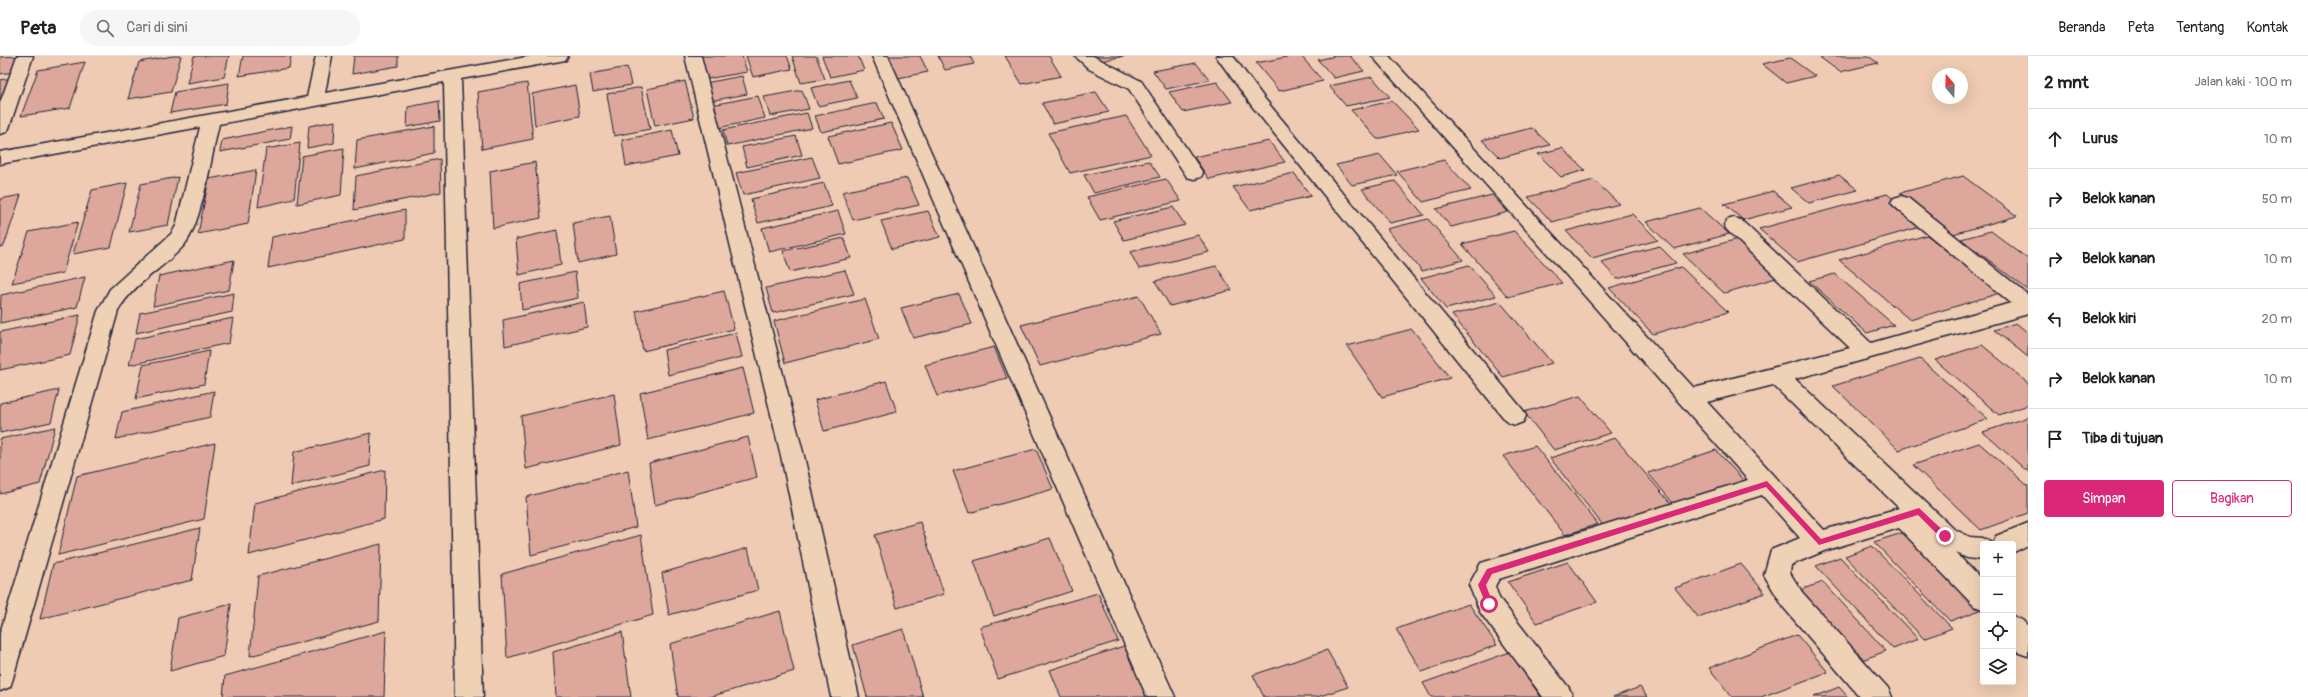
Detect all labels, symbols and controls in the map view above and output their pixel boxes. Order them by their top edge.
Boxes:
search box [80,10,360,46]
text: Peta [20,16,56,40]
icon: search [94,17,116,39]
text: Cari di sini [126,18,188,37]
text: Beranda [2058,19,2106,36]
text: Peta [2128,19,2154,36]
text: Tentang [2176,19,2224,36]
text: Kontak [2246,19,2288,36]
north arrow [1932,68,1968,104]
text: 2 mnt [2044,72,2089,93]
text: Jalan kaki · 100 m [2195,74,2292,90]
icon: ahead [2044,128,2066,150]
text: Lurus [2082,129,2118,148]
text: 10 m [2264,131,2292,147]
icon: right [2044,188,2066,210]
text: Belok kanan [2082,189,2155,208]
text: 50 m [2262,191,2292,207]
icon: right [2044,248,2066,270]
text: Belok kanan [2082,249,2155,268]
text: 10 m [2264,251,2292,267]
icon: left [2044,308,2066,330]
text: Belok kiri [2082,309,2136,328]
text: 20 m [2261,311,2292,327]
icon: right [2044,368,2066,390]
text: Belok kanan [2082,369,2155,388]
text: 10 m [2264,371,2292,387]
icon: arrive [2044,428,2066,450]
text: Tiba di tujuan [2082,429,2163,448]
button: Simpan [2044,480,2164,517]
button: Bagikan [2172,480,2292,517]
route end [1936,527,1954,545]
map controls [1980,541,2016,685]
button: + [1980,541,2016,577]
button: − [1980,577,2016,613]
route start [1480,595,1498,613]
button: locate [1980,613,2016,649]
button: layers [1980,649,2016,685]

